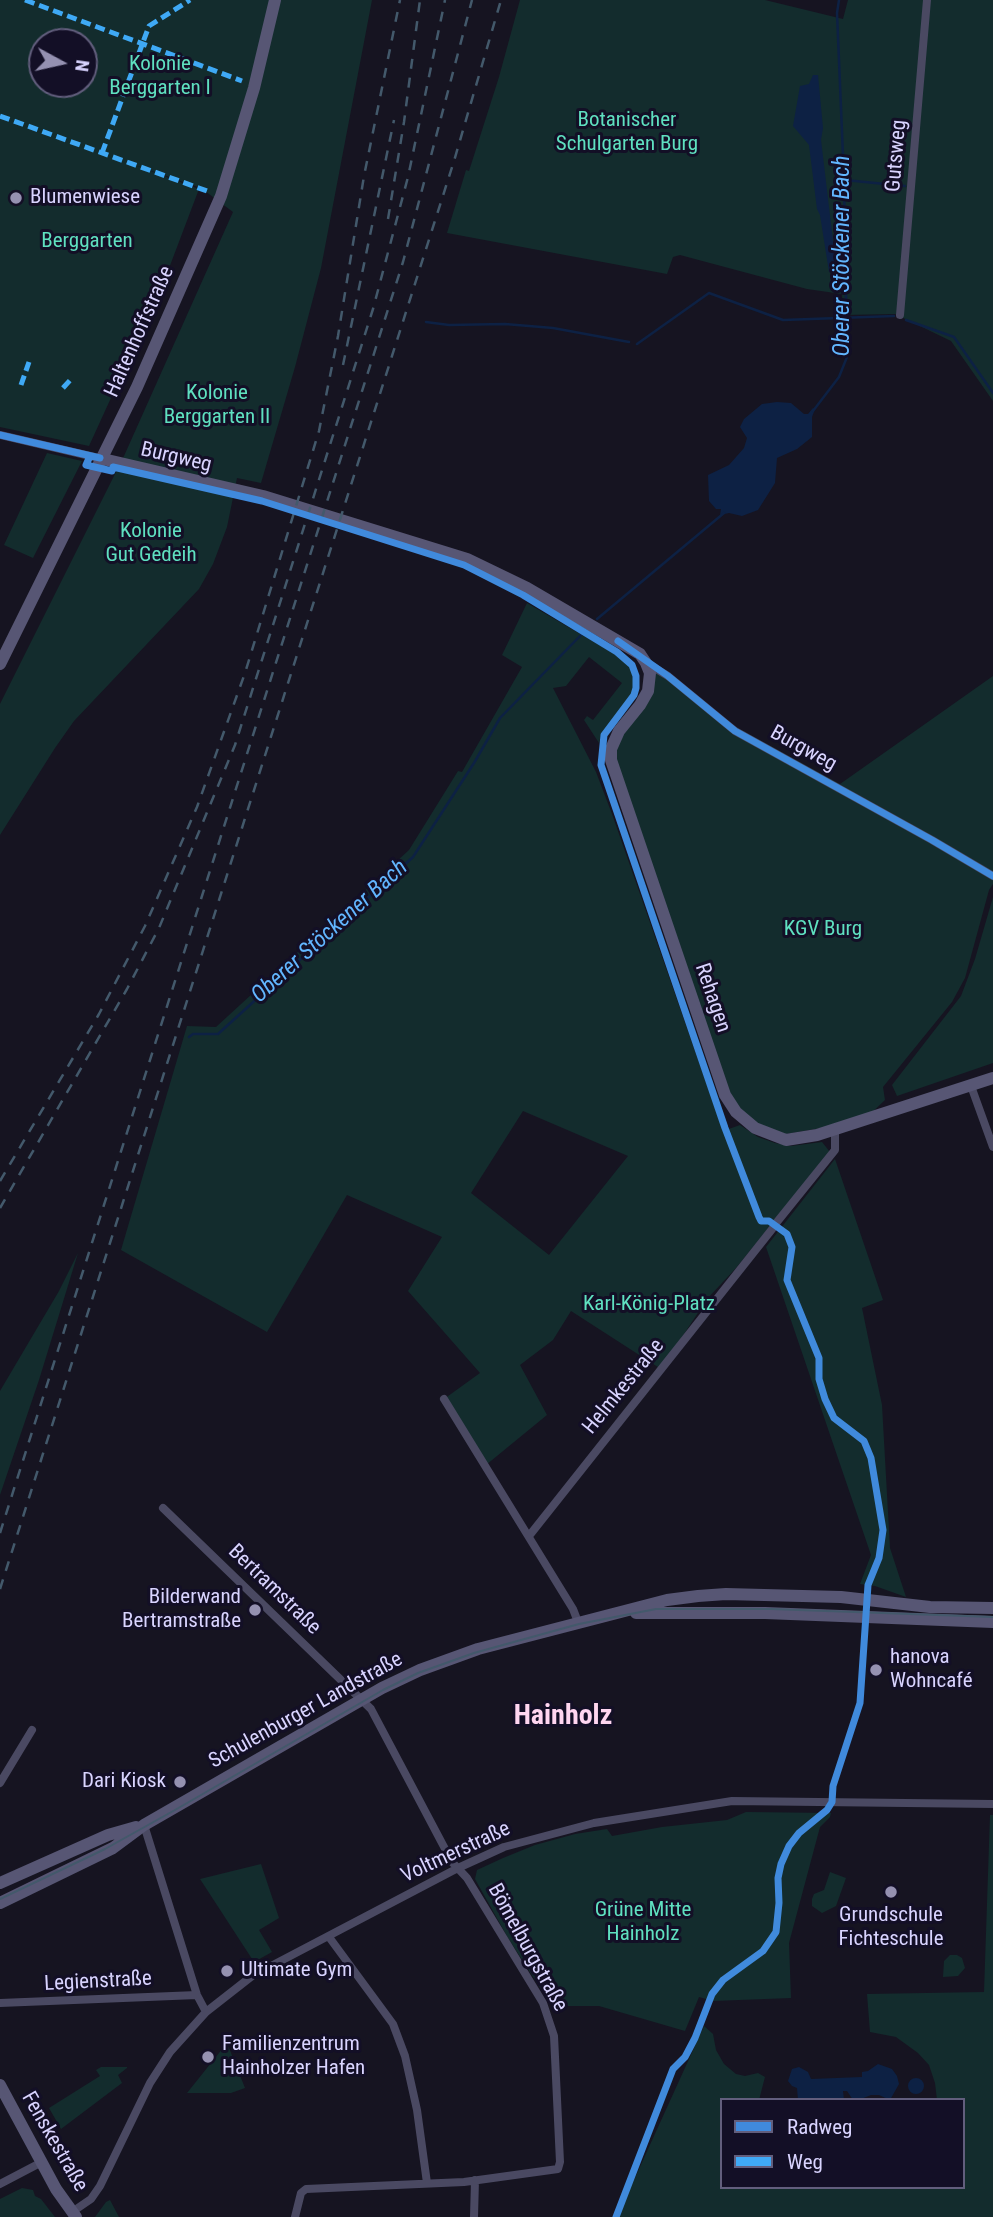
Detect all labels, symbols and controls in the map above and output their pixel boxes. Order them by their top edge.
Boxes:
north arrow [28,28,98,98]
park label: Kolonie Berggarten I [109,52,211,102]
text: N [70,58,95,73]
park label: Botanischer Schulgarten Burg [556,108,698,158]
street label: Gutsweg [881,119,913,193]
water label: Oberer Stöckener Bach [829,156,857,356]
place label: Blumenwiese [30,185,140,211]
marker: Blumenwiese [8,190,24,206]
park label: Berggarten [41,229,133,255]
street label: Haltenhoffstraße [100,263,180,401]
park label: Kolonie Berggarten II [164,381,270,431]
street label: Burgweg [138,438,214,478]
park label: Kolonie Gut Gedeih [105,519,197,569]
street label: Burgweg [765,721,841,777]
water label: Oberer Stöckener Bach [246,855,414,1009]
park label: KGV Burg [784,917,862,943]
street label: Rehagen [688,960,736,1036]
park label: Karl-König-Platz [583,1292,715,1318]
street label: Helmkestraße [578,1334,670,1440]
street label: Bertramstraße [222,1540,326,1640]
place label: Bilderwand Bertramstraße [122,1585,241,1635]
marker: Bilderwand Bertramstraße [247,1602,263,1618]
place label: hanova Wohncafé [890,1645,973,1695]
street label: Schulenburger Landstraße [205,1647,407,1775]
marker: hanova Wohncafé [868,1662,884,1678]
district label: Hainholz [514,1700,612,1734]
place label: Dari Kiosk [82,1769,166,1795]
marker: Dari Kiosk [172,1774,188,1790]
street label: Voltmerstraße [397,1817,515,1889]
street label: Bömelburgstraße [482,1880,572,2016]
marker: Grundschule Fichteschule [883,1884,899,1900]
park label: Grüne Mitte Hainholz [595,1898,691,1948]
place label: Grundschule Fichteschule [838,1903,944,1953]
place label: Ultimate Gym [241,1958,352,1984]
marker: Ultimate Gym [219,1963,235,1979]
street label: Legienstraße [44,1967,152,1997]
place label: Familienzentrum Hainholzer Hafen [222,2032,365,2082]
marker: Familienzentrum Hainholzer Hafen [200,2049,216,2065]
street label: Fenskestraße [15,2088,93,2196]
legend [720,2098,965,2189]
text: Radweg [787,2115,852,2139]
text: Weg [787,2150,823,2174]

